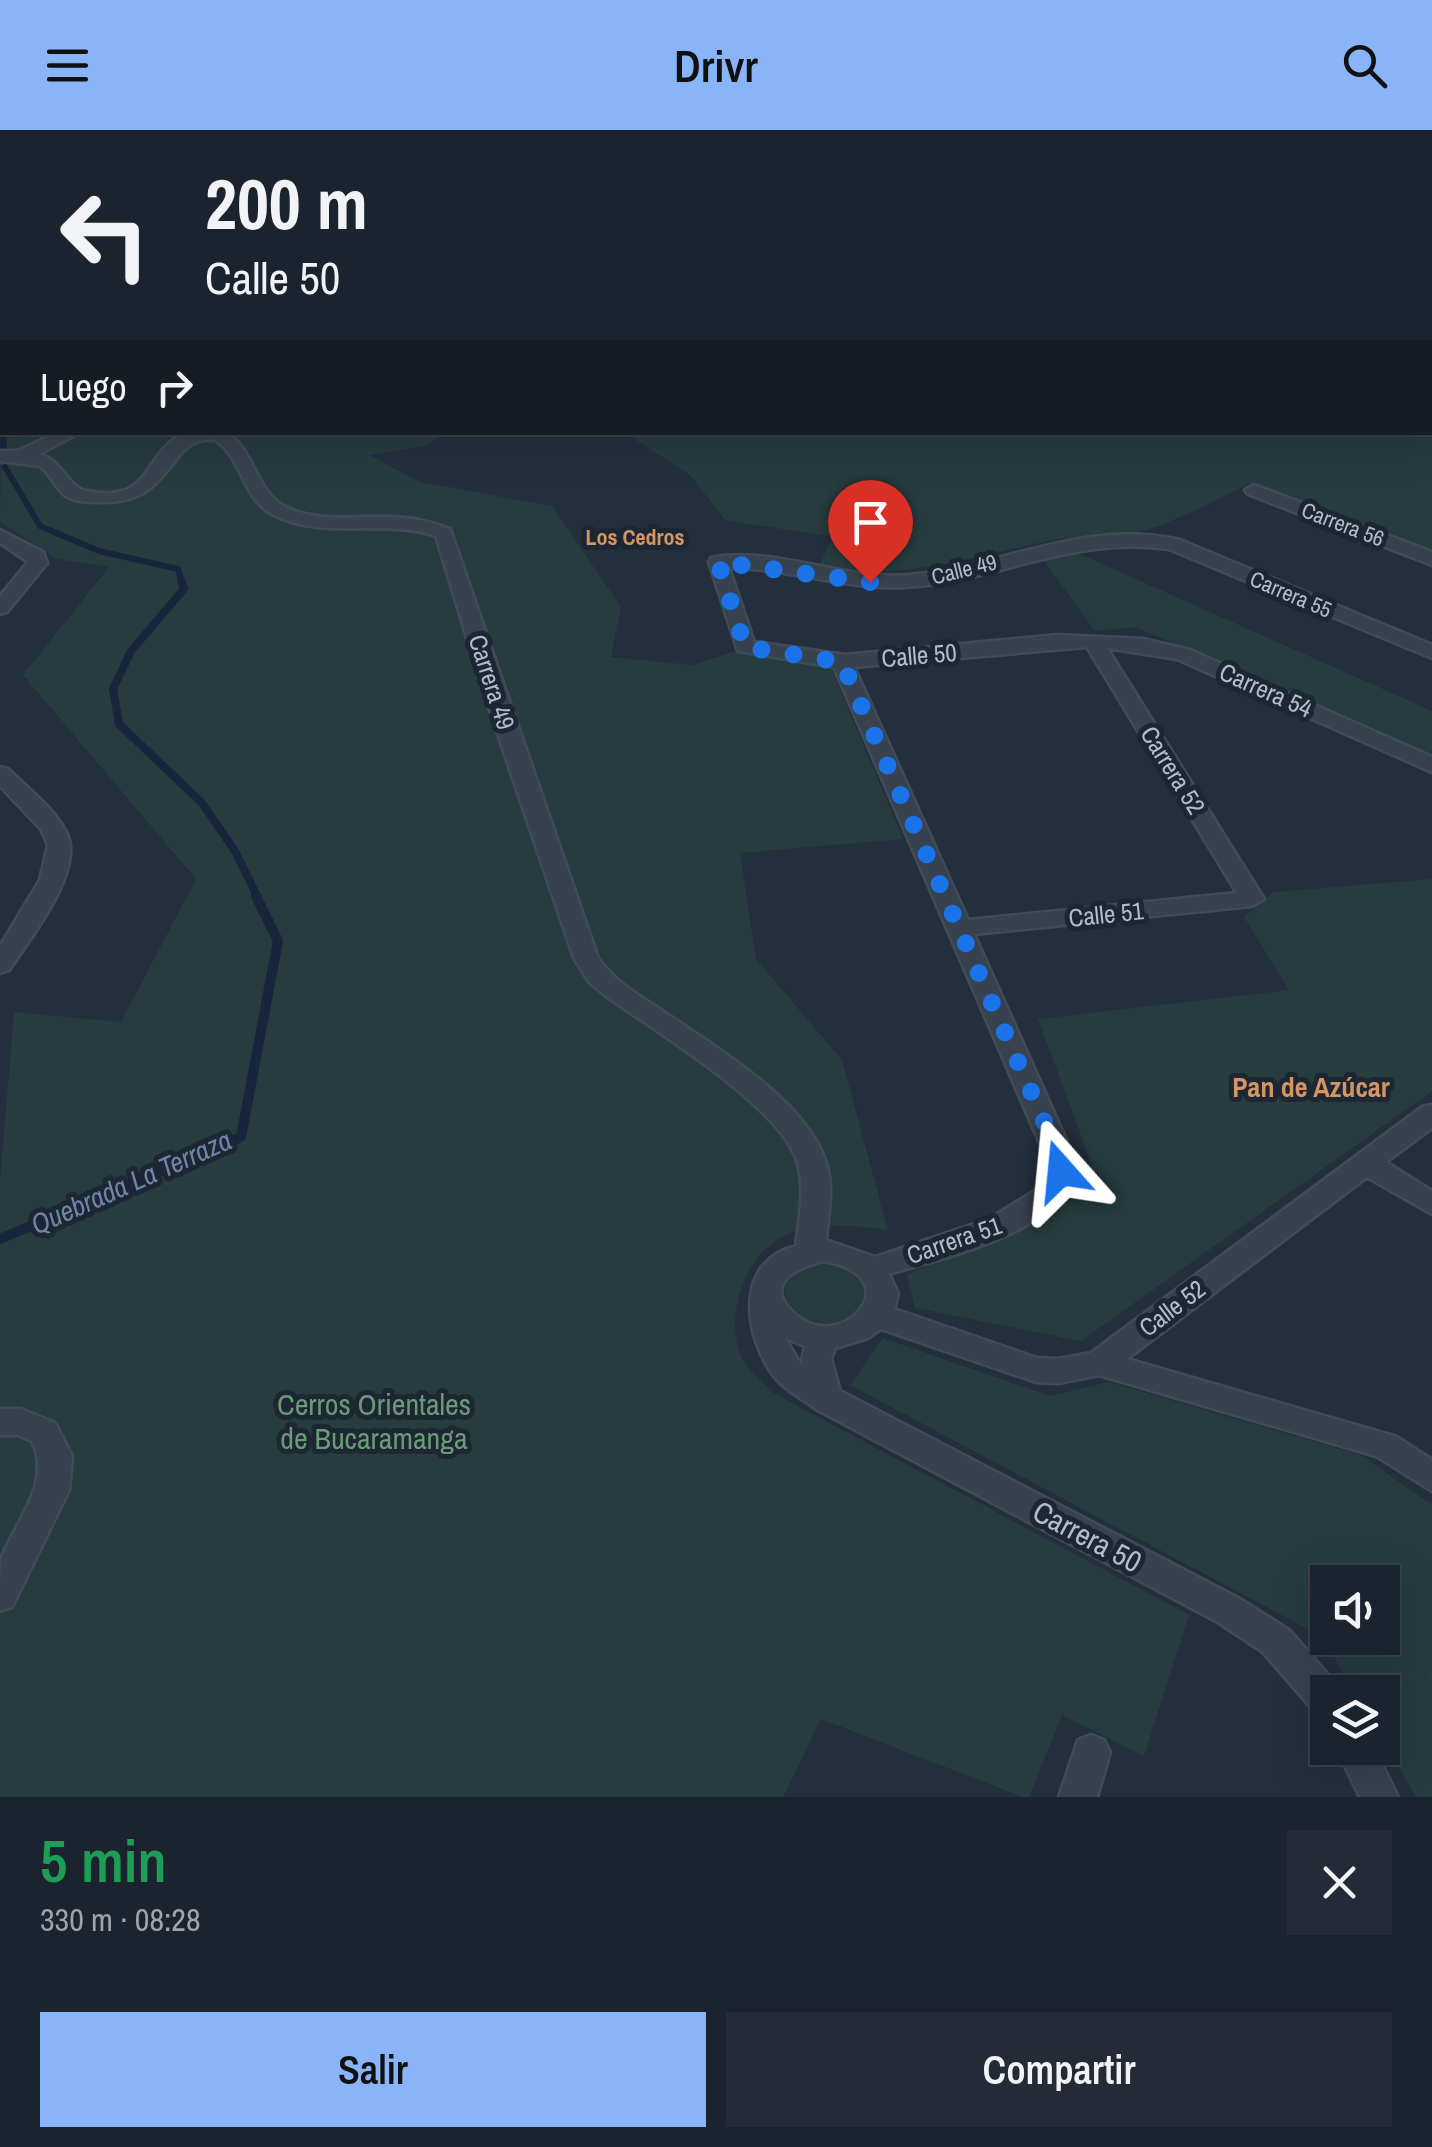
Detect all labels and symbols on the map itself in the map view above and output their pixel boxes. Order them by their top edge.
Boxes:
pin [828,480,913,583]
street label: Carrera 56 [1297,495,1389,553]
district label: Los Cedros [585,522,685,552]
street label: Calle 49 [928,546,1000,592]
street label: Carrera 55 [1245,563,1337,625]
street label: Carrera 49 [461,630,523,734]
street label: Calle 50 [880,635,958,675]
street label: Carrera 54 [1214,655,1318,725]
street label: Carrera 52 [1133,719,1213,821]
street label: Calle 51 [1067,893,1146,935]
district label: Pan de Azúcar [1232,1068,1390,1106]
position arrow [1009,1119,1113,1223]
water label: Quebrada La Terraza [25,1121,237,1243]
street label: Carrera 51 [902,1208,1006,1272]
street label: Calle 52 [1132,1272,1212,1344]
park label: Cerros Orientales de Bucaramanga [277,1384,471,1458]
street label: Carrera 50 [1026,1491,1149,1581]

